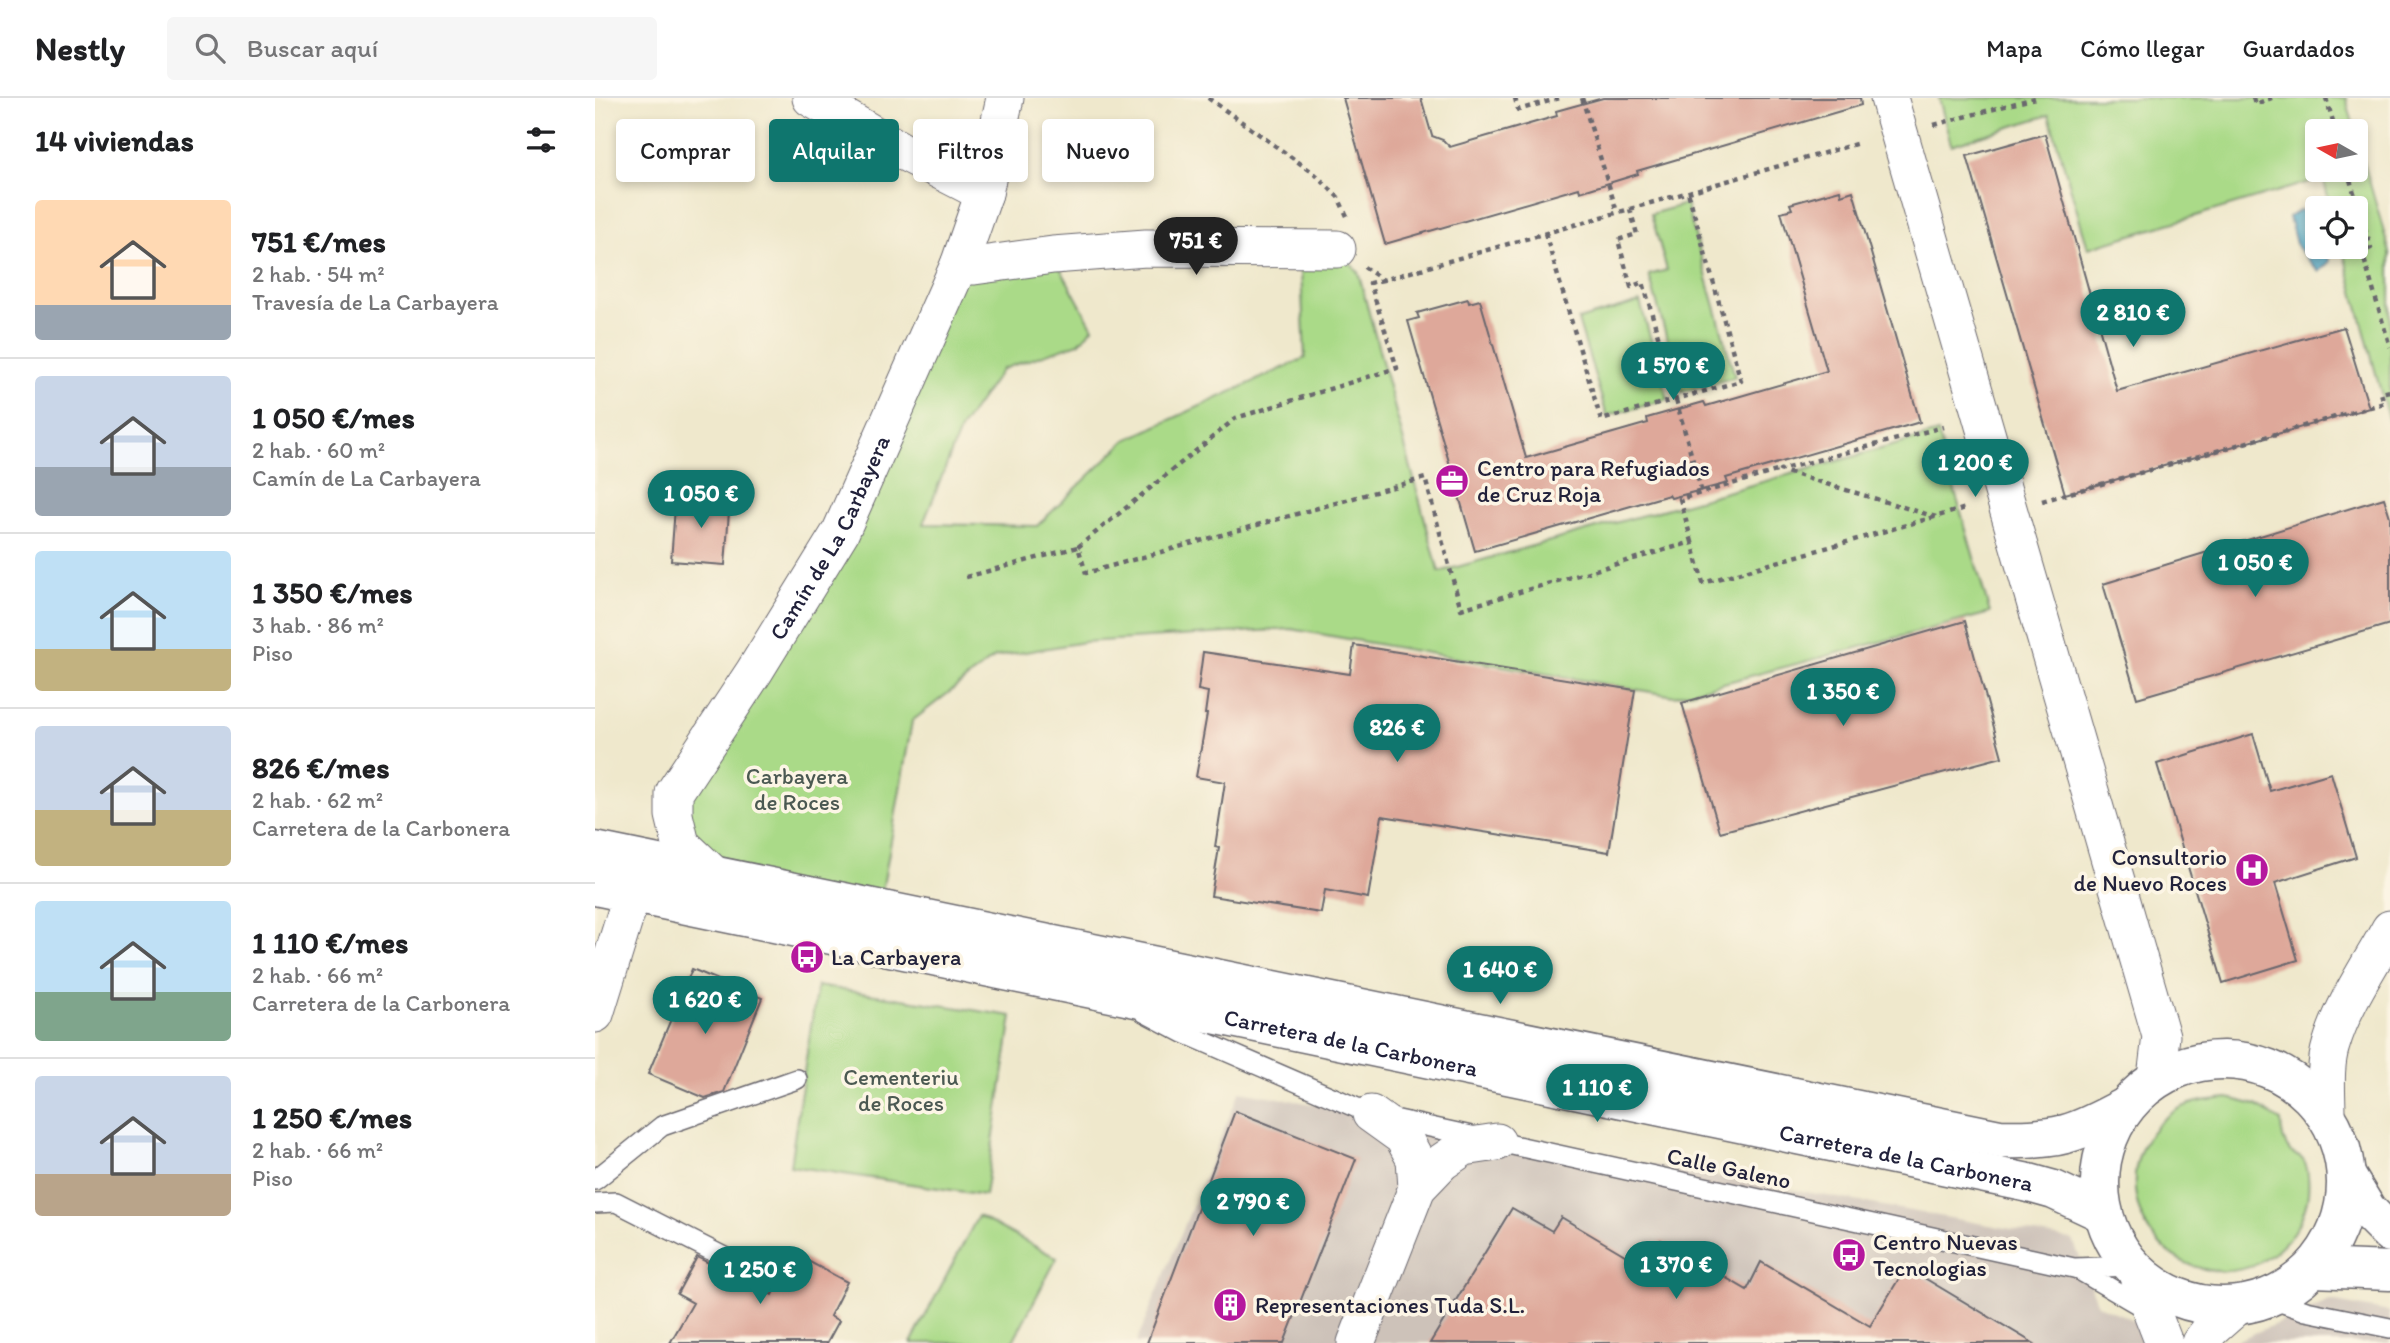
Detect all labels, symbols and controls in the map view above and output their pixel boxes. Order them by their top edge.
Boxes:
search box [167,17,657,80]
text: Nestly [35,29,125,68]
icon: search [191,29,229,67]
text: Buscar aquí [247,32,378,64]
text: Mapa [1986,34,2042,63]
text: Cómo llegar [2080,34,2205,63]
text: Guardados [2243,34,2355,63]
chip: Comprar [616,119,755,182]
chip: Alquilar [769,119,899,182]
chip: Filtros [913,119,1028,182]
chip: Nuevo [1042,119,1154,182]
north arrow [2305,119,2368,182]
map controls [2305,119,2368,259]
icon: filters [522,121,560,159]
text: 14 viviendas [35,122,194,159]
button: locate [2305,196,2368,259]
pin: 751 € [1147,218,1245,277]
text: 751 €/mes [252,223,386,260]
text: 751 € [1170,226,1222,254]
icon: home [91,228,175,312]
text: 2 hab. · 54 m² [252,260,385,288]
text: Travesía de La Carbayera [252,288,499,316]
pin: 2 810 € [2068,289,2198,349]
text: 2 810 € [2096,298,2170,326]
pin: 1 570 € [1608,342,1738,402]
text: 1 570 € [1637,351,1709,379]
text: 1 050 €/mes [252,399,415,436]
icon: home [91,404,175,488]
street label: Camín de La Carbayera [763,430,896,645]
text: 2 hab. · 60 m² [252,436,385,464]
pin: 1 200 € [1910,440,2040,499]
text: 1 200 € [1938,448,2012,476]
place label: Centro para Refugiados de Cruz Roja [1477,454,1710,508]
office icon: Centro para Refugiados de Cruz Roja [1433,462,1471,500]
text: Camín de La Carbayera [252,464,481,492]
pin: 1 050 € [636,470,766,530]
text: 1 050 € [664,479,738,507]
pin: 1 050 € [2190,540,2320,599]
text: 1 050 € [2218,548,2292,576]
text: 1 350 €/mes [252,574,413,611]
icon: home [91,579,175,663]
text: 3 hab. · 86 m² [252,611,384,639]
text: Piso [252,639,293,667]
pin: 1 350 € [1778,668,1908,728]
text: 1 350 € [1807,677,1879,705]
pin: 826 € [1348,704,1446,764]
text: 826 € [1369,713,1425,741]
text: 826 €/mes [252,749,390,786]
icon: home [91,754,175,838]
park label: Carbayera de Roces [746,762,848,816]
text: 2 hab. · 62 m² [252,786,383,814]
text: Carretera de la Carbonera [252,814,510,842]
place label: Consultorio de Nuevo Roces [2073,843,2227,897]
hospital icon: Consultorio de Nuevo Roces [2233,851,2271,889]
text: 1 110 €/mes [252,924,408,961]
icon: home [91,929,175,1013]
bus stop icon: La Carbayera [788,938,826,976]
place label: La Carbayera [831,943,961,971]
pin: 1 640 € [1435,946,1565,1006]
text: 1 640 € [1463,955,1537,983]
text: 2 hab. · 66 m² [252,961,383,989]
pin: 1 620 € [640,976,770,1036]
text: 1 620 € [669,985,741,1013]
text: Carretera de la Carbonera [252,989,510,1017]
street label: Carretera de la Carbonera [1222,1003,1480,1082]
park label: Cementeriu de Roces [843,1063,959,1117]
pin: 1 110 € [1532,1065,1662,1124]
text: 1 110 € [1562,1073,1632,1101]
text: 1 250 €/mes [252,1099,412,1136]
icon: home [91,1104,175,1188]
street label: Carretera de la Carbonera [1777,1118,2036,1197]
text: 2 hab. · 66 m² [252,1136,383,1164]
street label: Calle Galeno [1665,1141,1793,1195]
text: Piso [252,1164,293,1192]
pin: 2 790 € [1188,1178,1318,1238]
text: 2 790 € [1216,1187,1290,1215]
place label: Centro Nuevas Tecnologias [1873,1228,2018,1282]
bus stop icon: Centro Nuevas Tecnologias [1830,1236,1868,1274]
pin: 1 370 € [1611,1242,1741,1301]
pin: 1 250 € [695,1246,825,1306]
text: 1 370 € [1640,1250,1712,1278]
text: 1 250 € [724,1255,796,1283]
building icon: Representaciones Tuda S.L. [1211,1286,1249,1324]
place label: Representaciones Tuda S.L. [1255,1291,1525,1319]

